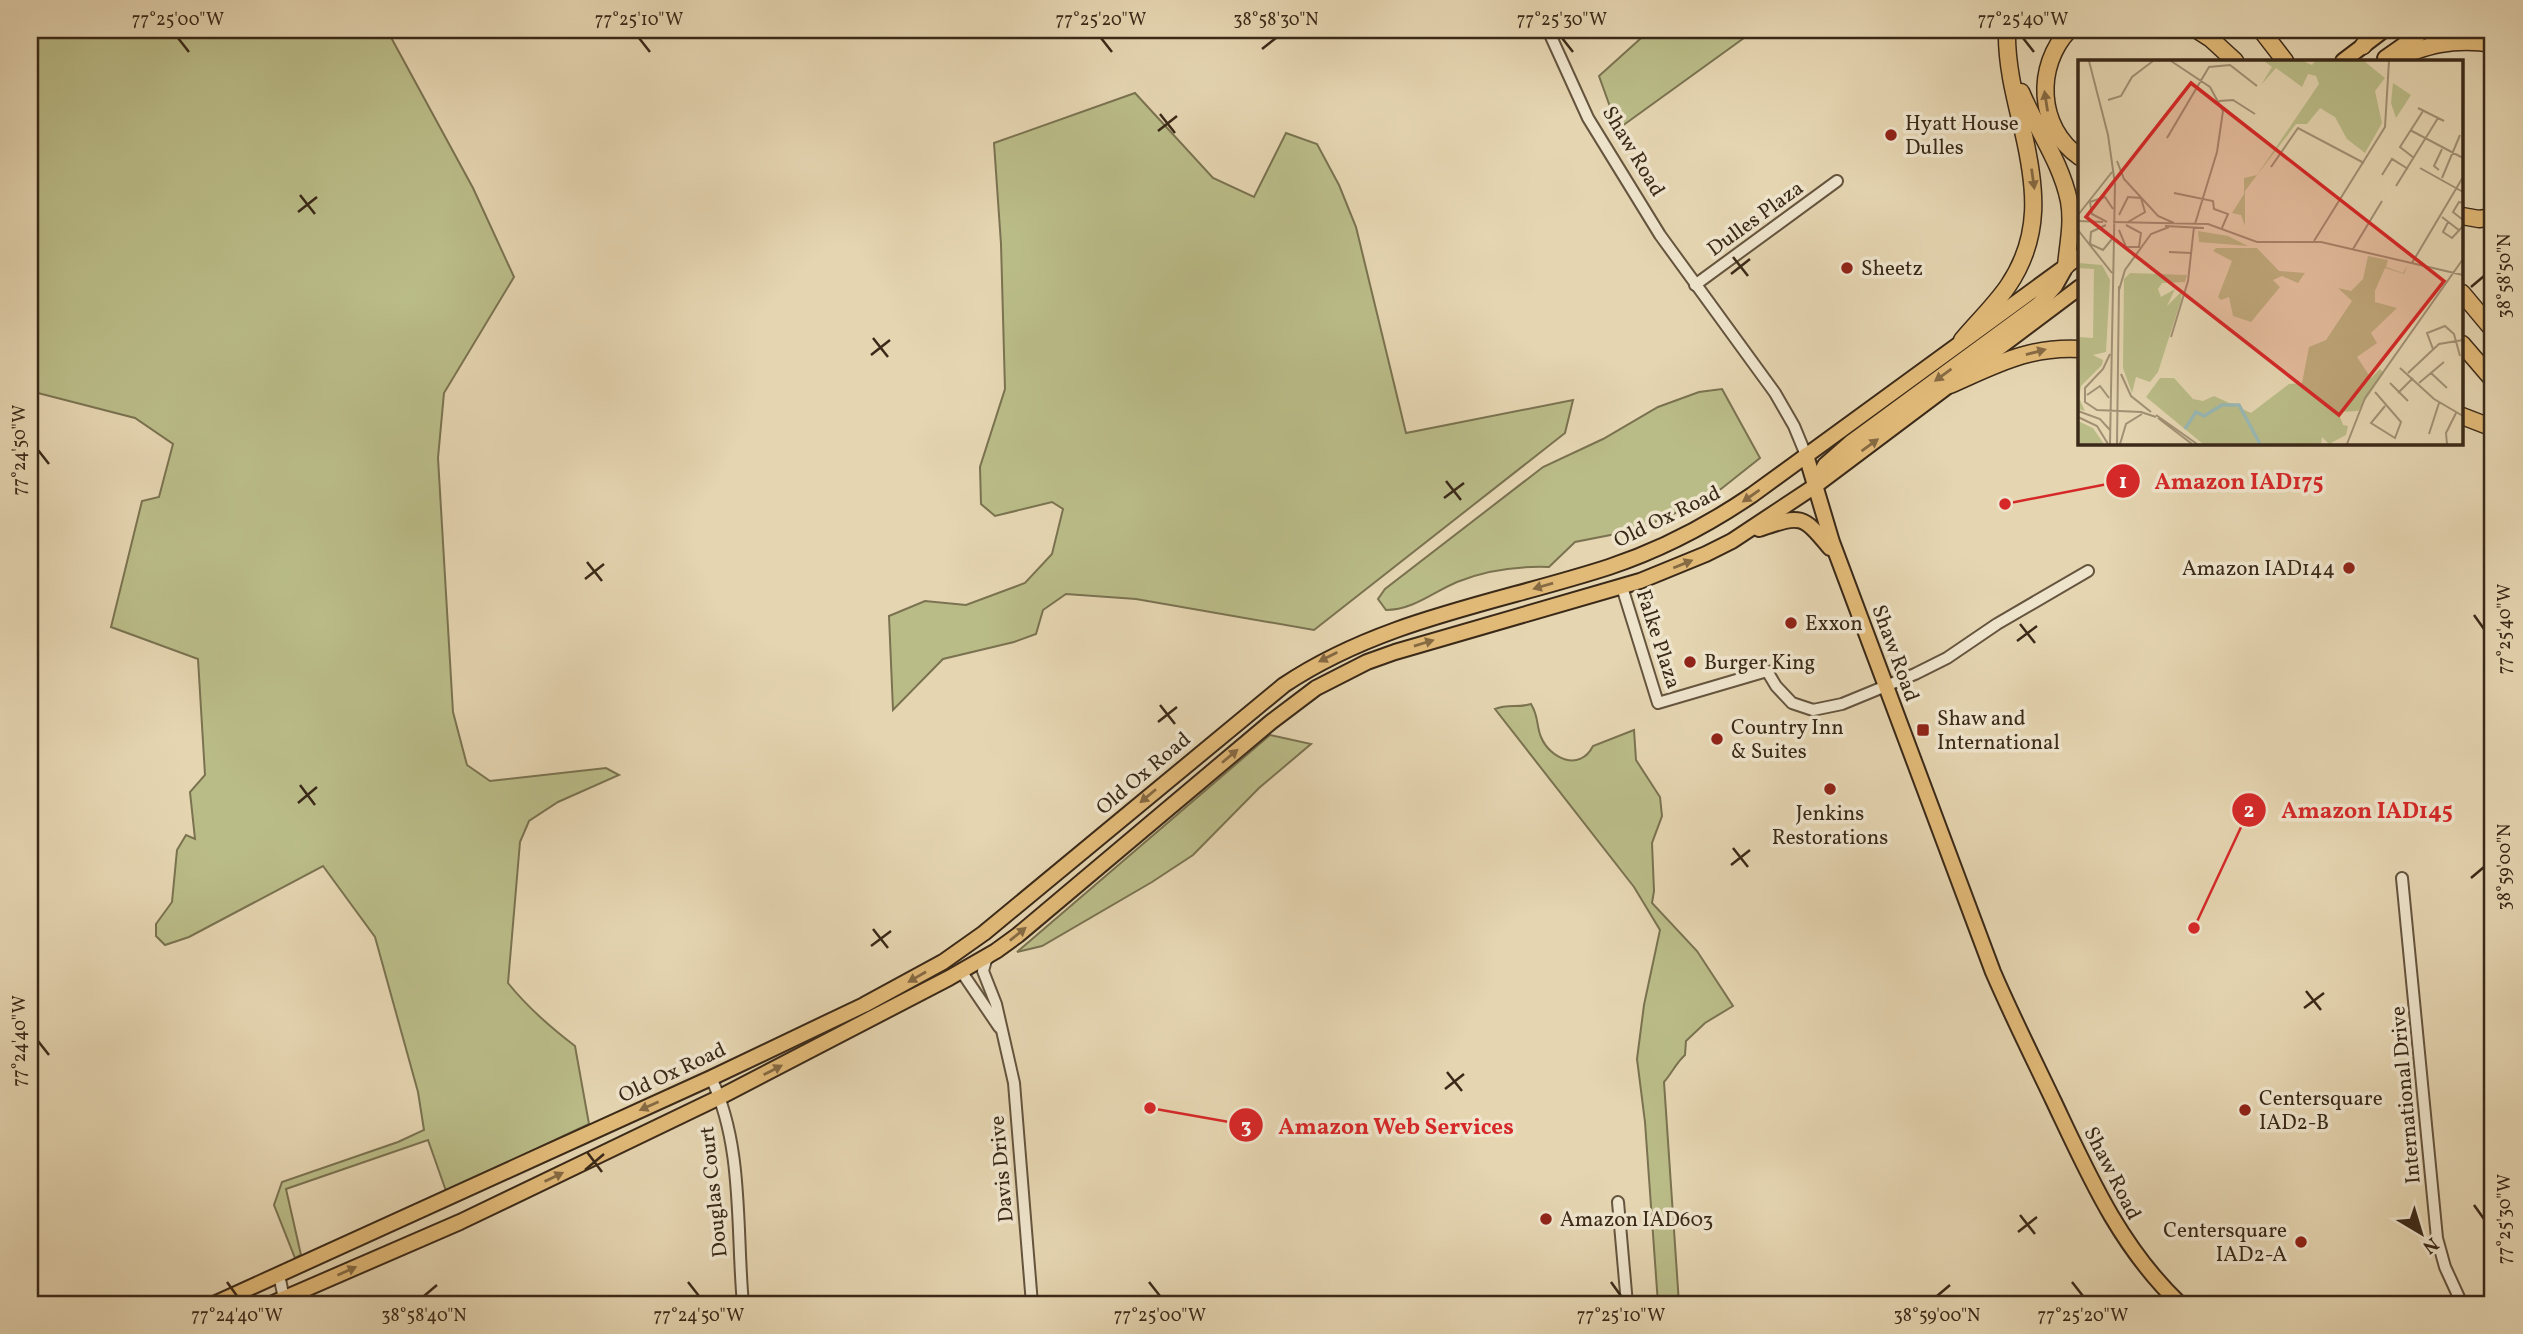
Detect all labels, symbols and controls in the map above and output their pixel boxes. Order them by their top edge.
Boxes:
text: 77°25'00"W [132,8,224,33]
text: 77°25'10"W [595,8,683,33]
text: 77°25'20"W [1056,8,1146,33]
text: 38°58'30"N [1233,8,1319,33]
text: 77°25'30"W [1517,8,1607,33]
text: 77°25'40"W [1978,8,2068,33]
inset map [2078,60,2464,444]
one-way arrow [2040,90,2051,112]
street label: Shaw Road [1594,101,1671,203]
place label: Hyatt House Dulles [1905,110,2019,163]
marker: Hyatt House Dulles [1883,127,1899,143]
one-way arrow [2027,168,2038,190]
street label: Dulles Plaza [1702,174,1810,264]
text: 38°58'50"N [2493,234,2518,318]
place label: Sheetz [1861,255,1923,284]
marker: Sheetz [1839,260,1855,276]
one-way arrow [2026,346,2047,356]
one-way arrow [1934,367,1952,381]
text: 77°24'50"W [8,405,33,495]
one-way arrow [1860,438,1878,453]
callout: Amazon IAD175 [2106,459,2338,503]
text: Amazon IAD175 [2155,467,2323,499]
text: 1 [2119,468,2127,497]
street label: Old Ox Road [1609,479,1726,556]
one-way arrow [1742,489,1760,503]
place label: Amazon IAD144 [2182,555,2335,584]
one-way arrow [1673,559,1694,570]
marker: Amazon IAD144 [2341,560,2357,576]
one-way arrow [1532,581,1553,591]
text: 77°25'40"W [2493,584,2518,674]
street label: Falke Plaza [1628,586,1687,693]
street label: Shaw Road [1864,601,1926,706]
place label: Exxon [1805,610,1863,639]
marker: Exxon [1783,615,1799,631]
one-way arrow [1414,637,1435,647]
place label: Burger King [1704,649,1815,678]
one-way arrow [1318,651,1338,663]
marker: Burger King [1682,654,1698,670]
place label: Shaw and International [1937,705,2060,758]
place label: Country Inn & Suites [1731,714,1844,767]
marker: Shaw and International [1915,722,1931,738]
street label: Old Ox Road [1090,726,1198,822]
marker: Country Inn & Suites [1709,731,1725,747]
one-way arrow [1221,748,1239,764]
marker: Jenkins Restorations [1822,781,1838,797]
one-way arrow [1139,788,1156,803]
callout: Amazon IAD145 [2232,788,2466,832]
text: Amazon IAD145 [2281,796,2453,828]
text: 2 [2244,797,2254,826]
place label: Jenkins Restorations [1772,800,1888,853]
text: 38°59'00"N [2493,824,2518,910]
one-way arrow [1010,927,1027,942]
one-way arrow [907,971,927,983]
text: 77°24'40"W [8,995,33,1087]
street label: International Drive [2384,1005,2429,1185]
street label: Old Ox Road [614,1036,731,1111]
one-way arrow [763,1065,783,1076]
place label: Centersquare IAD2-B [2259,1085,2383,1138]
one-way arrow [639,1100,659,1112]
marker: Centersquare IAD2-B [2237,1102,2253,1118]
callout: Amazon Web Services [1229,1103,1528,1147]
text: Amazon Web Services [1278,1112,1514,1144]
text: 3 [1241,1113,1251,1142]
street label: Davis Drive [983,1114,1022,1223]
street label: Shaw Road [2076,1122,2148,1225]
street label: Douglas Court [693,1125,736,1259]
one-way arrow [544,1171,564,1183]
text: 77°25'30"W [2493,1174,2518,1264]
north arrow [2386,1198,2456,1268]
place label: Amazon IAD603 [1560,1206,1713,1235]
marker: Amazon IAD603 [1538,1211,1554,1227]
place label: Centersquare IAD2-A [2163,1217,2287,1270]
text: N [2417,1230,2444,1259]
marker: Centersquare IAD2-A [2293,1234,2309,1250]
one-way arrow [337,1265,357,1277]
text: 77°24'40"W [191,1304,283,1329]
text: 38°58'40"N [381,1304,467,1329]
text: 77°24'50"W [654,1304,744,1329]
text: 77°25'00"W [1114,1304,1206,1329]
text: 77°25'10"W [1577,1304,1665,1329]
text: 38°59'00"N [1894,1304,1980,1329]
text: 77°25'20"W [2038,1304,2128,1329]

